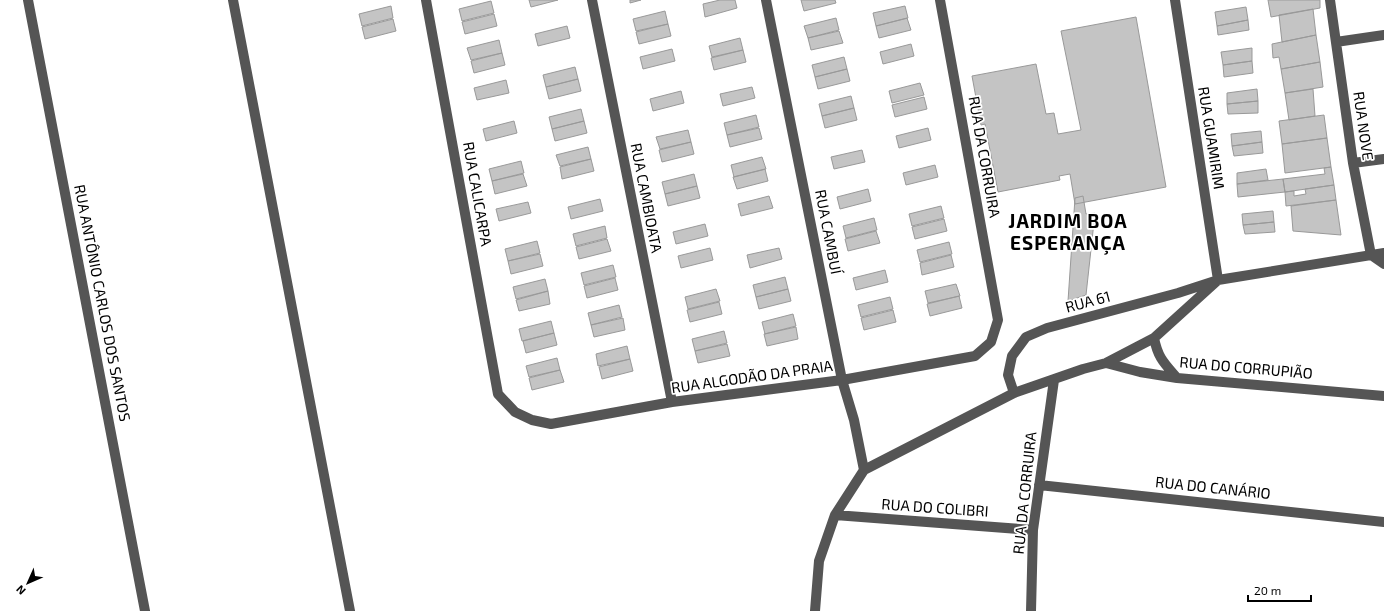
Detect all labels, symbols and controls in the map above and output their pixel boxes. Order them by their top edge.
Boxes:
street label: RUA GUAMIRIM [1195,85,1229,190]
street label: RUA NOVE [1350,90,1378,162]
street label: RUA DA CORRUIRA [965,95,1005,220]
street label: RUA CALICARPA [460,140,496,248]
street label: RUA CAMBIOATA [628,141,667,255]
street label: RUA ANTÔNIO CARLOS DOS SANTOS [71,183,135,423]
street label: RUA CAMBUÍ [812,188,846,277]
district label: JARDIM BOA ESPERANÇA [1008,209,1128,255]
street label: RUA 61 [1063,286,1112,316]
street label: RUA DO CORRUPIÃO [1179,352,1314,382]
street label: RUA ALGODÃO DA PRAIA [670,356,834,396]
street label: RUA DA CORRUIRA [1009,430,1039,555]
street label: RUA DO CANÁRIO [1155,472,1272,502]
street label: RUA DO COLIBRI [881,494,989,520]
north arrow [8,563,48,603]
scale bar [1248,577,1311,603]
text: N [13,583,28,598]
text: 20 m [1254,583,1281,597]

